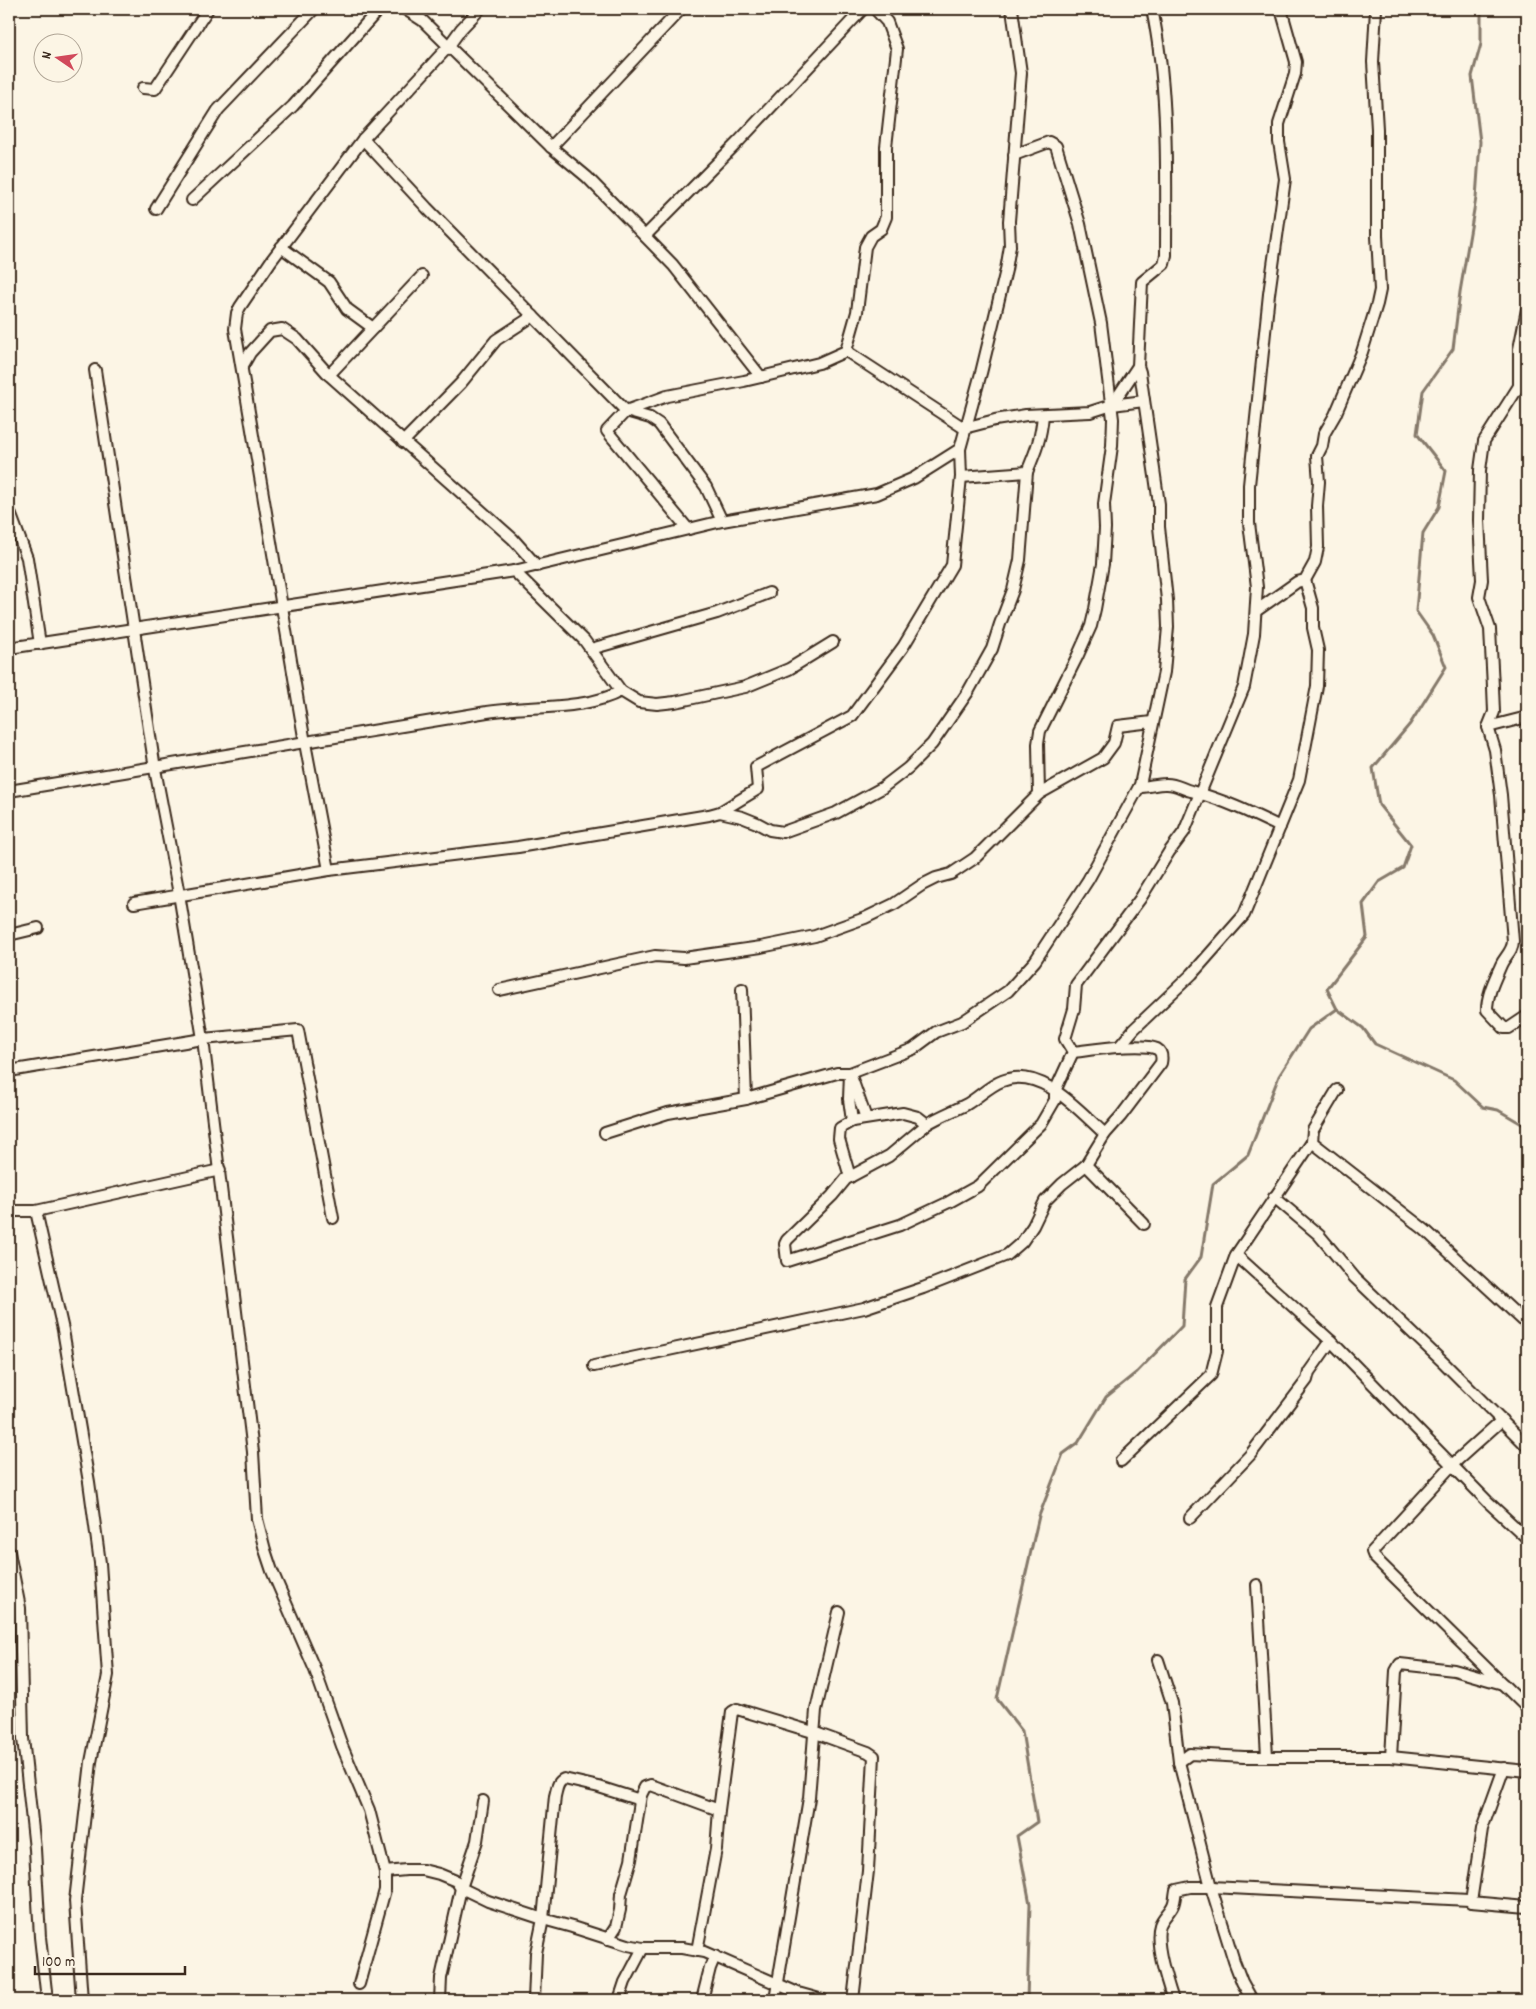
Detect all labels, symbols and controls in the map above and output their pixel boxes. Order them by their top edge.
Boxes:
north arrow [32,32,82,82]
text: N [37,50,58,61]
scale bar [35,1944,185,1976]
text: 100 m [42,1952,75,1974]

